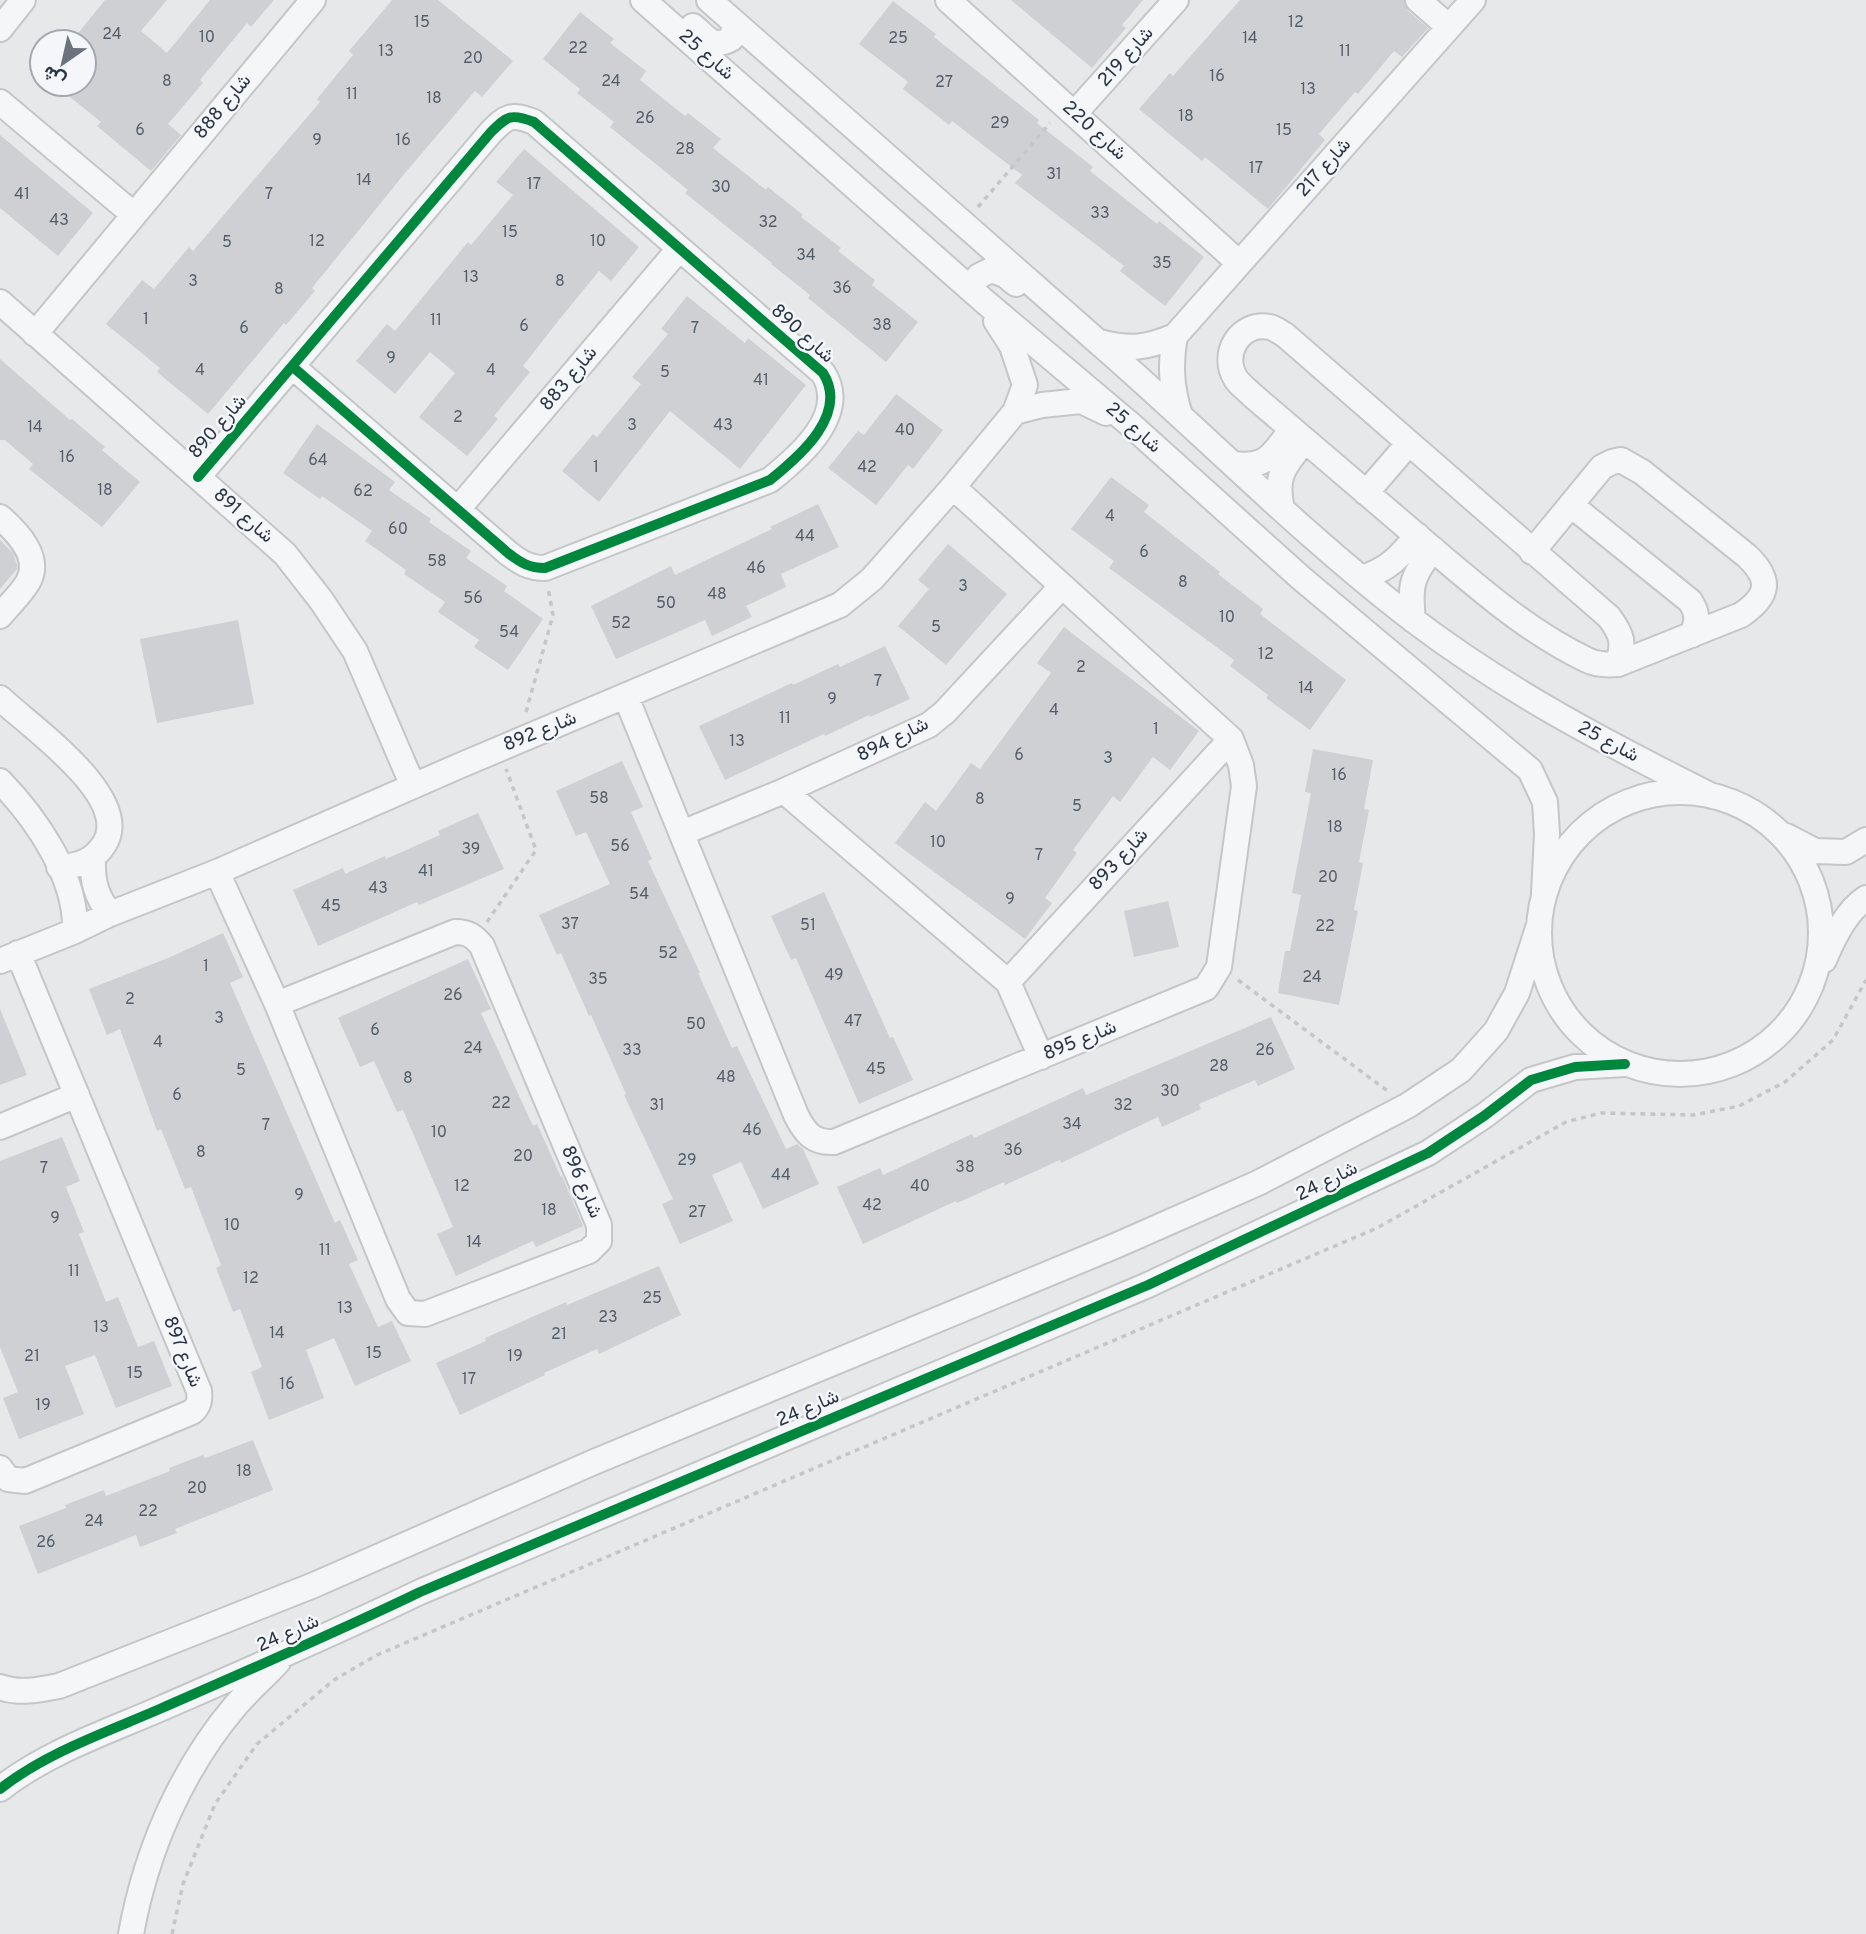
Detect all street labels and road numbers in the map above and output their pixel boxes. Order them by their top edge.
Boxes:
street label: شارع 219 [1093,22,1159,92]
street label: شارع 25 [673,24,739,86]
street label: شارع 888 [189,70,257,144]
street label: شارع 220 [1057,96,1131,166]
street label: شارع 217 [1291,133,1357,203]
street label: شارع 890 [765,299,839,369]
street label: شارع 883 [535,342,603,416]
street label: شارع 890 [184,390,252,464]
street label: شارع 25 [1100,397,1166,459]
street label: شارع 891 [208,483,278,549]
street label: شارع 892 [500,706,580,758]
street label: شارع 894 [853,712,933,768]
street label: شارع 25 [1573,716,1643,768]
street label: شارع 893 [1084,824,1154,896]
street label: شارع 895 [1040,1015,1120,1067]
street label: شارع 896 [555,1142,607,1222]
street label: شارع 24 [1292,1157,1362,1207]
street label: شارع 897 [157,1313,207,1391]
street label: شارع 24 [773,1385,843,1433]
street label: شارع 24 [253,1610,323,1658]

